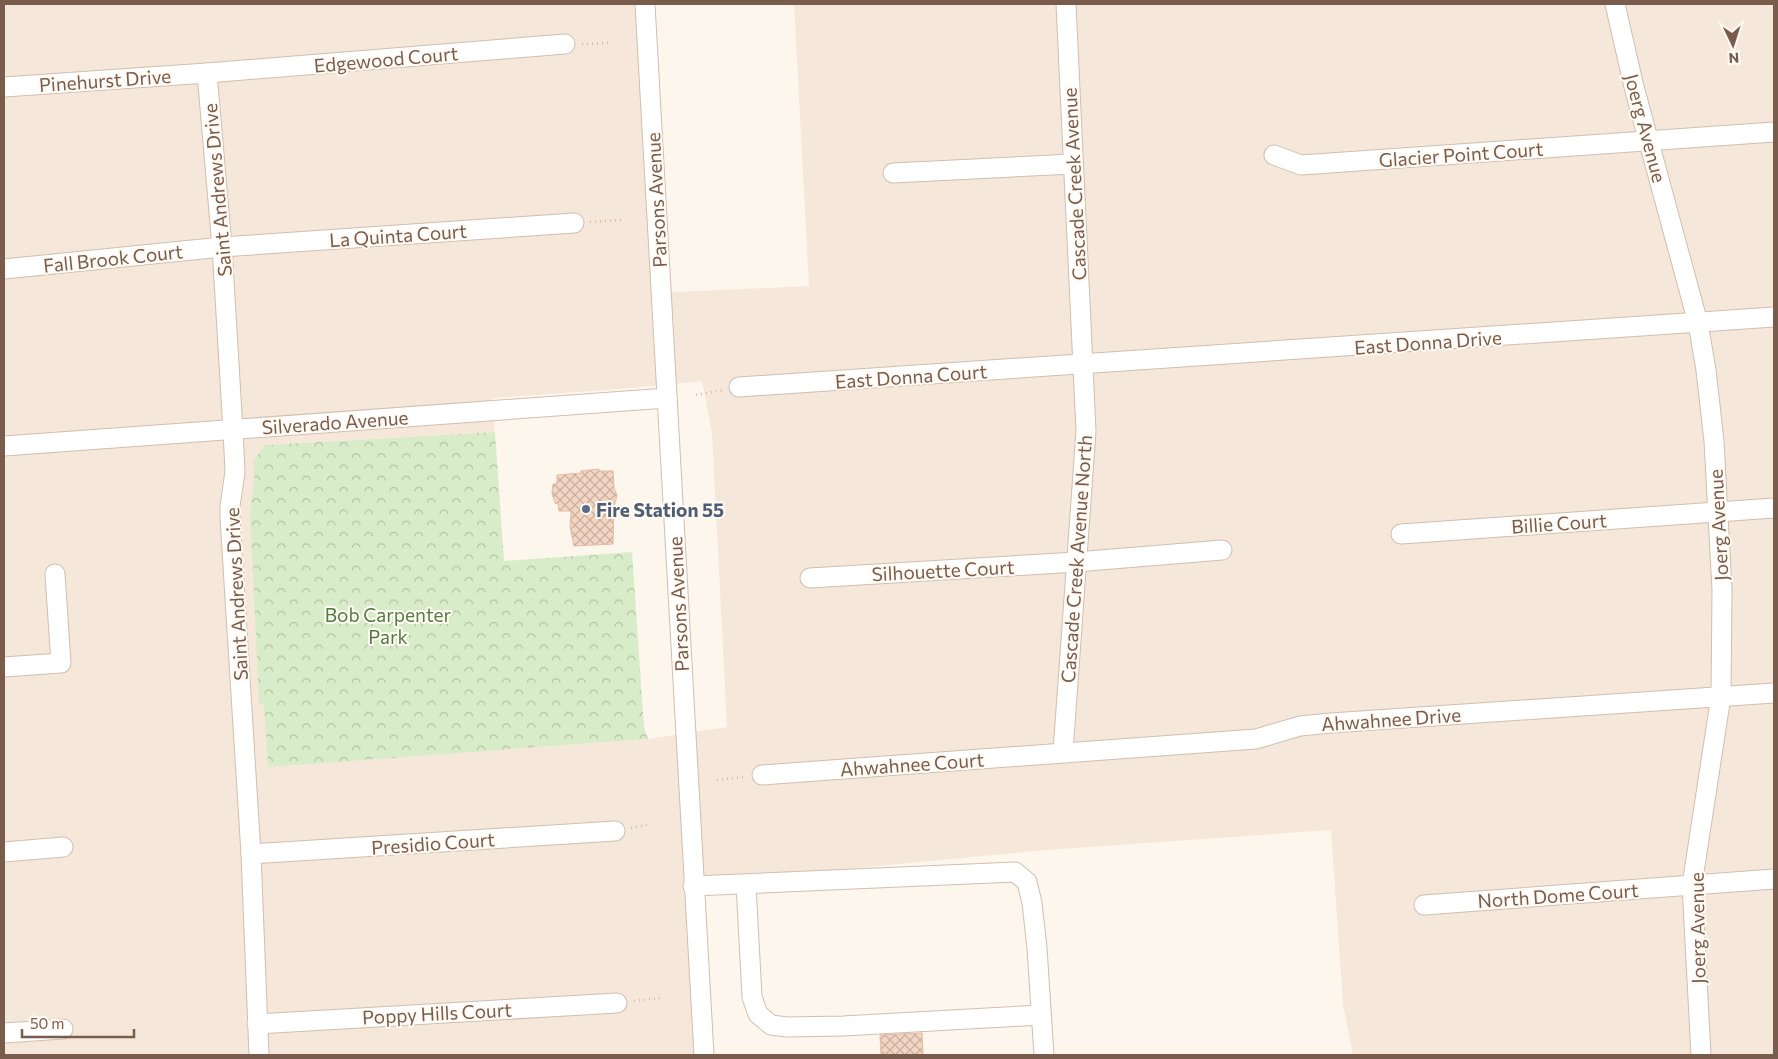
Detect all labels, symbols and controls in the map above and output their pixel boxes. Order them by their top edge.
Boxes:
north arrow [1708,20,1758,70]
street label: Edgewood Court [313,41,459,77]
text: N [1728,50,1740,67]
street label: Pinehurst Drive [38,64,172,96]
street label: Joerg Avenue [1620,71,1672,185]
street label: Cascade Creek Avenue [1057,87,1091,281]
street label: Saint Andrews Drive [198,103,236,277]
street label: Parsons Avenue [641,132,671,268]
street label: Glacier Point Court [1378,137,1544,171]
street label: La Quinta Court [328,219,468,251]
street label: Fall Brook Court [42,239,184,277]
street label: East Donna Drive [1353,325,1503,359]
street label: East Donna Court [834,359,988,393]
street label: Silverado Avenue [261,405,409,439]
street label: Cascade Creek Avenue North [1056,434,1096,684]
street label: Joerg Avenue [1704,469,1732,581]
place label: Fire Station 55 [596,498,724,521]
marker: Fire Station 55 [580,503,592,515]
street label: Saint Andrews Drive [220,507,252,681]
street label: Billie Court [1510,508,1608,538]
street label: Parsons Avenue [663,536,693,672]
street label: Silhouette Court [871,555,1015,585]
park label: Bob Carpenter Park [325,603,452,648]
street label: Ahwahnee Drive [1320,703,1462,735]
street label: Ahwahnee Court [839,747,985,781]
street label: Presidio Court [370,827,496,859]
street label: Joerg Avenue [1685,872,1709,984]
street label: North Dome Court [1477,878,1640,912]
street label: Poppy Hills Court [361,998,513,1028]
scale bar [22,1006,135,1038]
text: 50 m [30,1014,64,1032]

